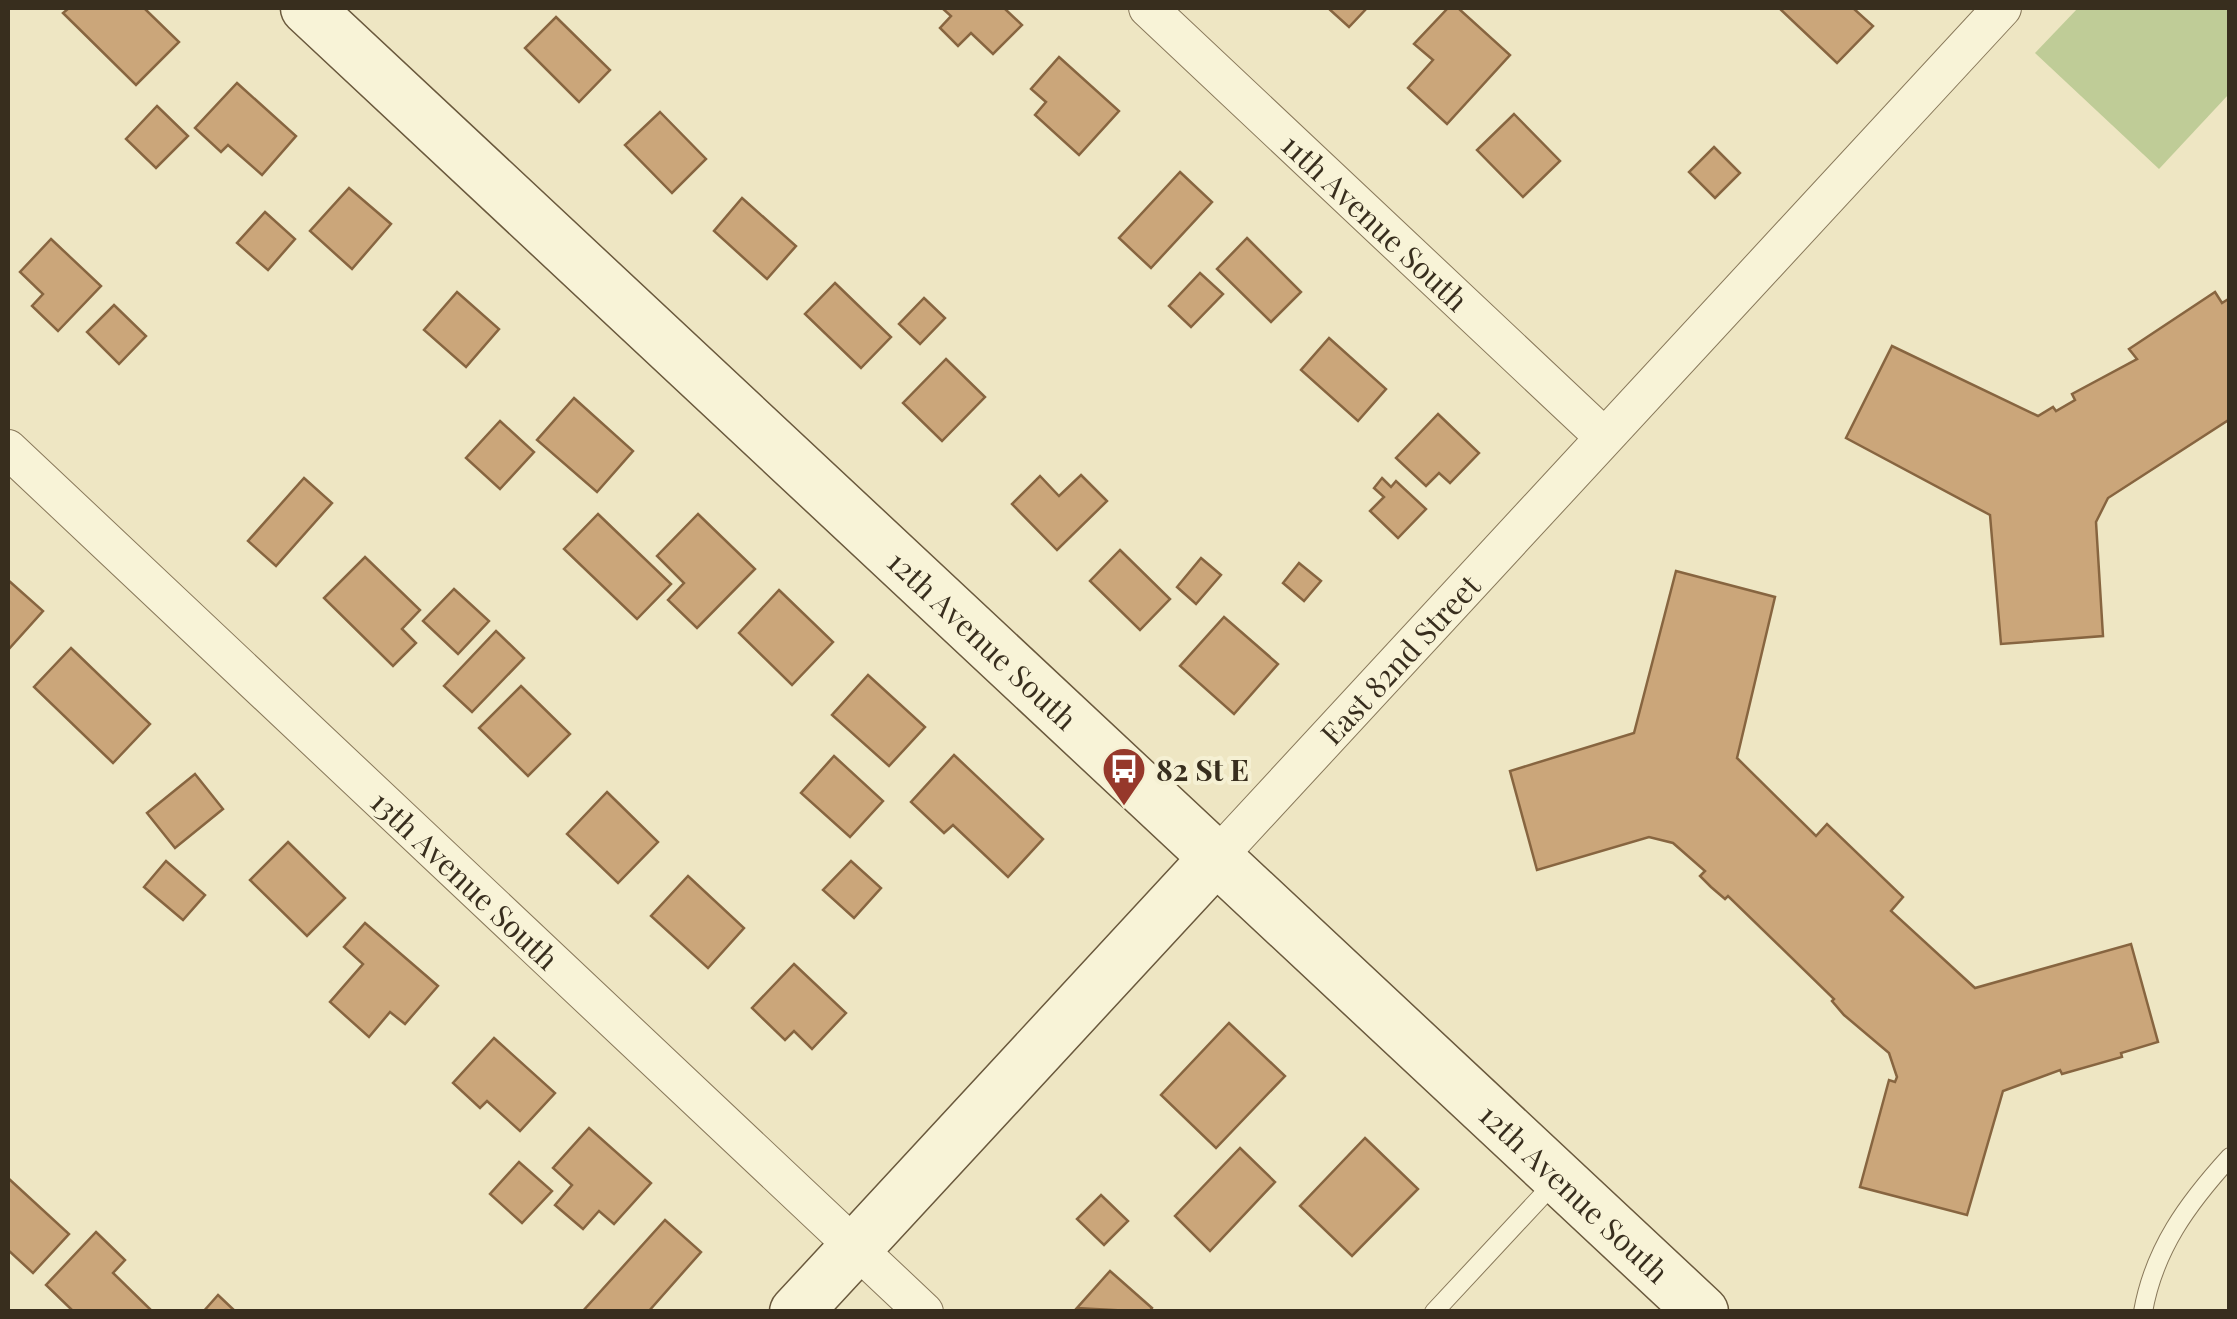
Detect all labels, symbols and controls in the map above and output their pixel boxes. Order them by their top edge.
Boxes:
street label: 11th Avenue South [1273,124,1477,319]
street label: 12th Avenue South [880,541,1086,738]
street label: East 82nd Street [1311,566,1489,753]
bus stop icon: 82 St E [1101,746,1147,807]
place label: 82 St E [1156,749,1249,789]
street label: 13th Avenue South [363,782,568,978]
street label: 12th Avenue South [1471,1094,1678,1291]

